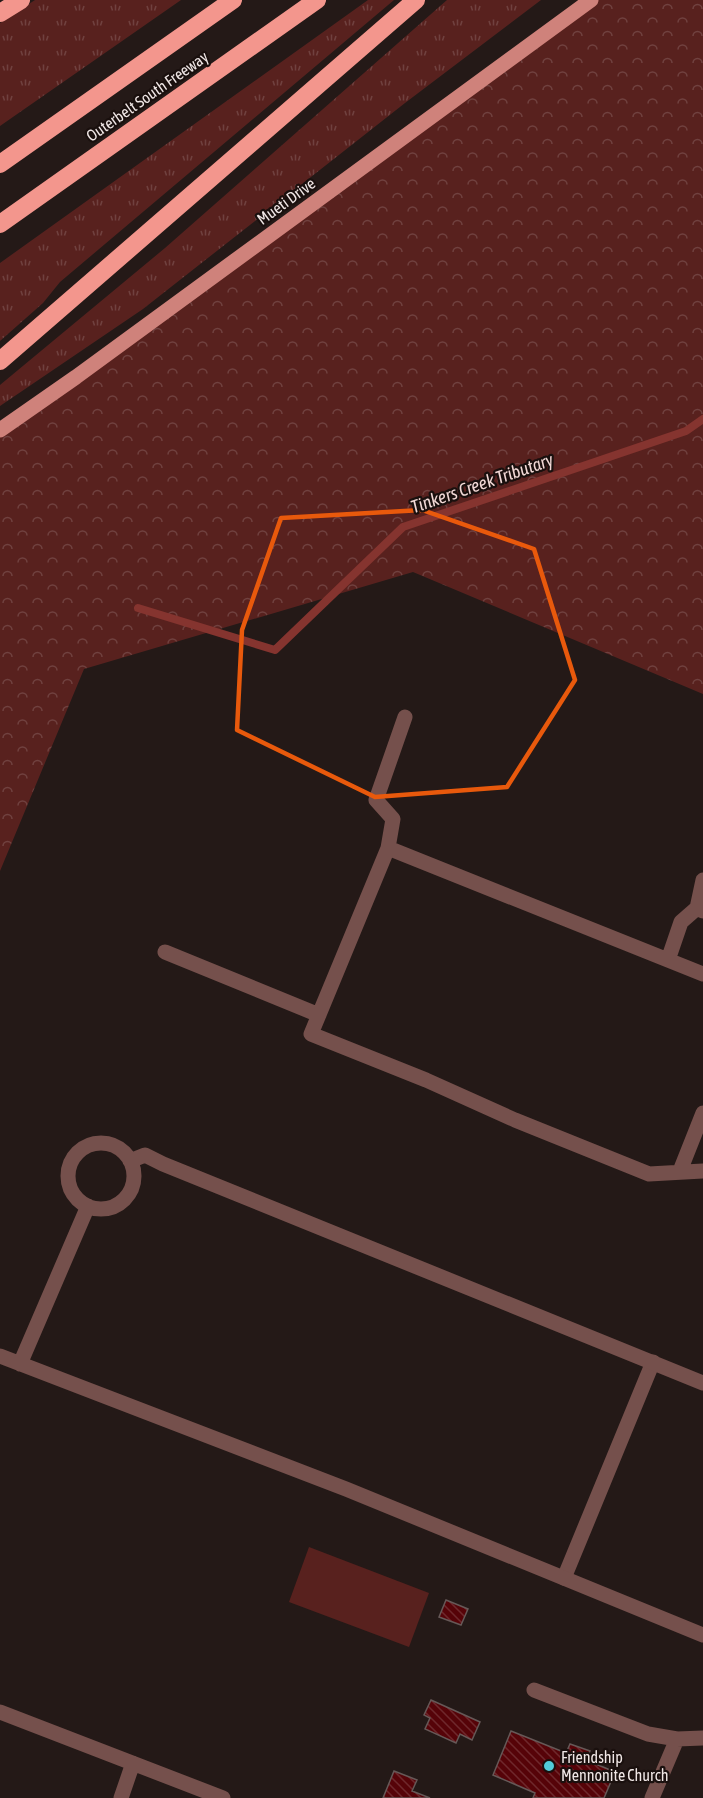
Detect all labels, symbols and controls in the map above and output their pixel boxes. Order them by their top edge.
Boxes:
street label: Outerbelt South Freeway [83,47,212,146]
street label: Mueti Drive [254,174,318,228]
water label: Tinkers Creek Tributary [408,449,556,517]
place label: Friendship Mennonite Church [561,1748,668,1784]
marker: Friendship Mennonite Church [542,1759,556,1773]

